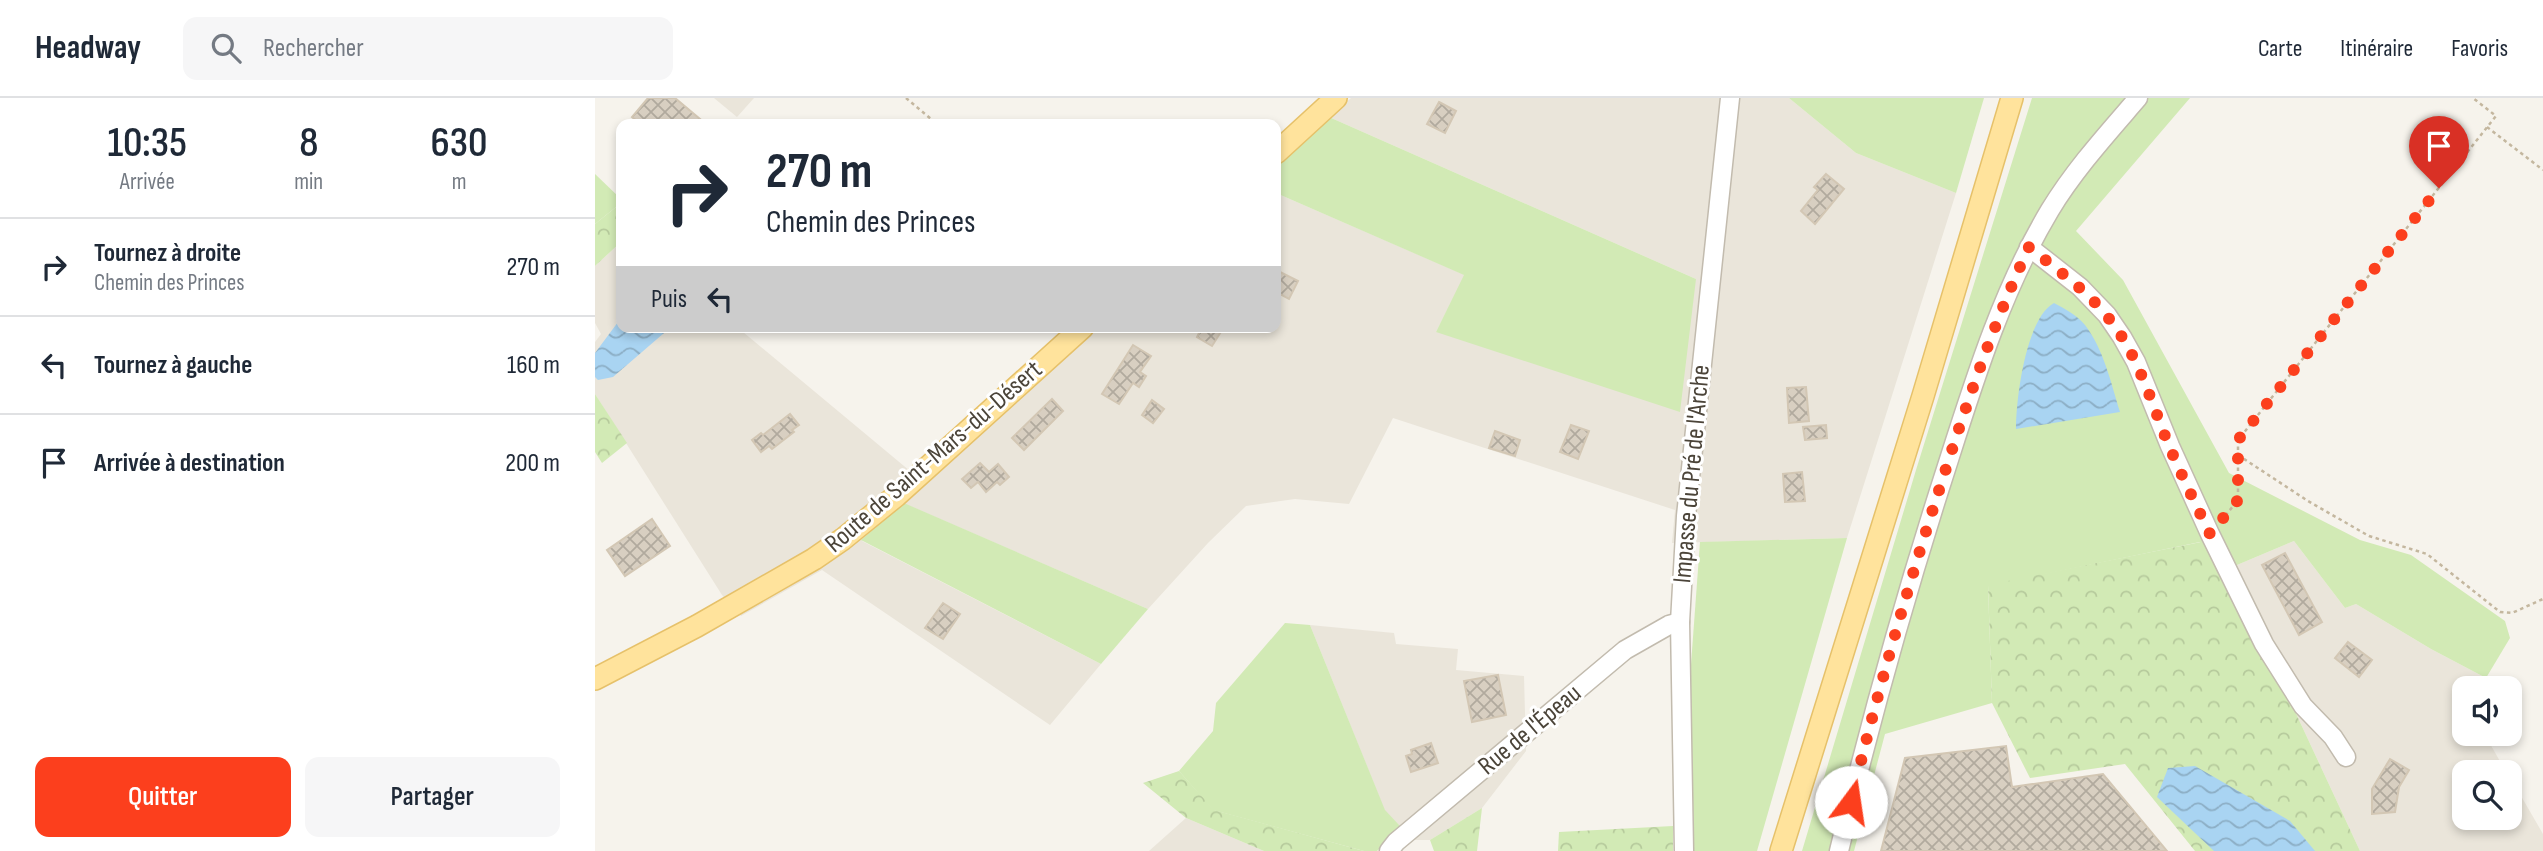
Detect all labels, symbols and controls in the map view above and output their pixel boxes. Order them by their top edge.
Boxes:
search box [183,17,673,80]
text: Headway [35,28,141,68]
icon: search [207,29,245,67]
text: Rechercher [263,33,364,64]
text: Carte [2258,34,2302,63]
text: Itinéraire [2340,34,2413,63]
text: Favoris [2451,34,2508,63]
pin [2409,116,2469,188]
text: 10:35 [107,118,187,169]
text: 8 [299,118,318,169]
text: 630 [431,118,488,169]
icon: arrive [2420,127,2458,165]
text: 270 m [766,143,872,202]
icon: right [651,147,742,238]
text: Arrivée [120,168,175,196]
text: min [294,168,323,196]
text: m [452,168,466,196]
text: Chemin des Princes [766,203,976,242]
text: Tournez à droite [94,238,241,269]
icon: right [35,248,73,286]
text: 270 m [507,252,560,283]
text: Chemin des Princes [94,269,245,297]
icon: left [701,280,739,318]
text: Puis [651,284,687,315]
icon: left [35,346,73,384]
text: Tournez à gauche [94,350,252,381]
text: 160 m [507,350,560,381]
street label: Route de Saint-Mars-du-Désert [819,354,1049,560]
street label: Impasse du Pré de l'Arche [1667,364,1717,584]
icon: arrive [35,444,73,482]
text: Arrivée à destination [94,448,285,479]
text: 200 m [505,448,560,479]
map controls [2452,676,2522,830]
button: sound [2452,676,2522,746]
street label: Rue de l'Épeau [1472,678,1588,782]
button: Quitter [35,757,291,837]
button: Partager [305,757,560,837]
button: search [2452,760,2522,830]
position arrow [1814,765,1888,839]

